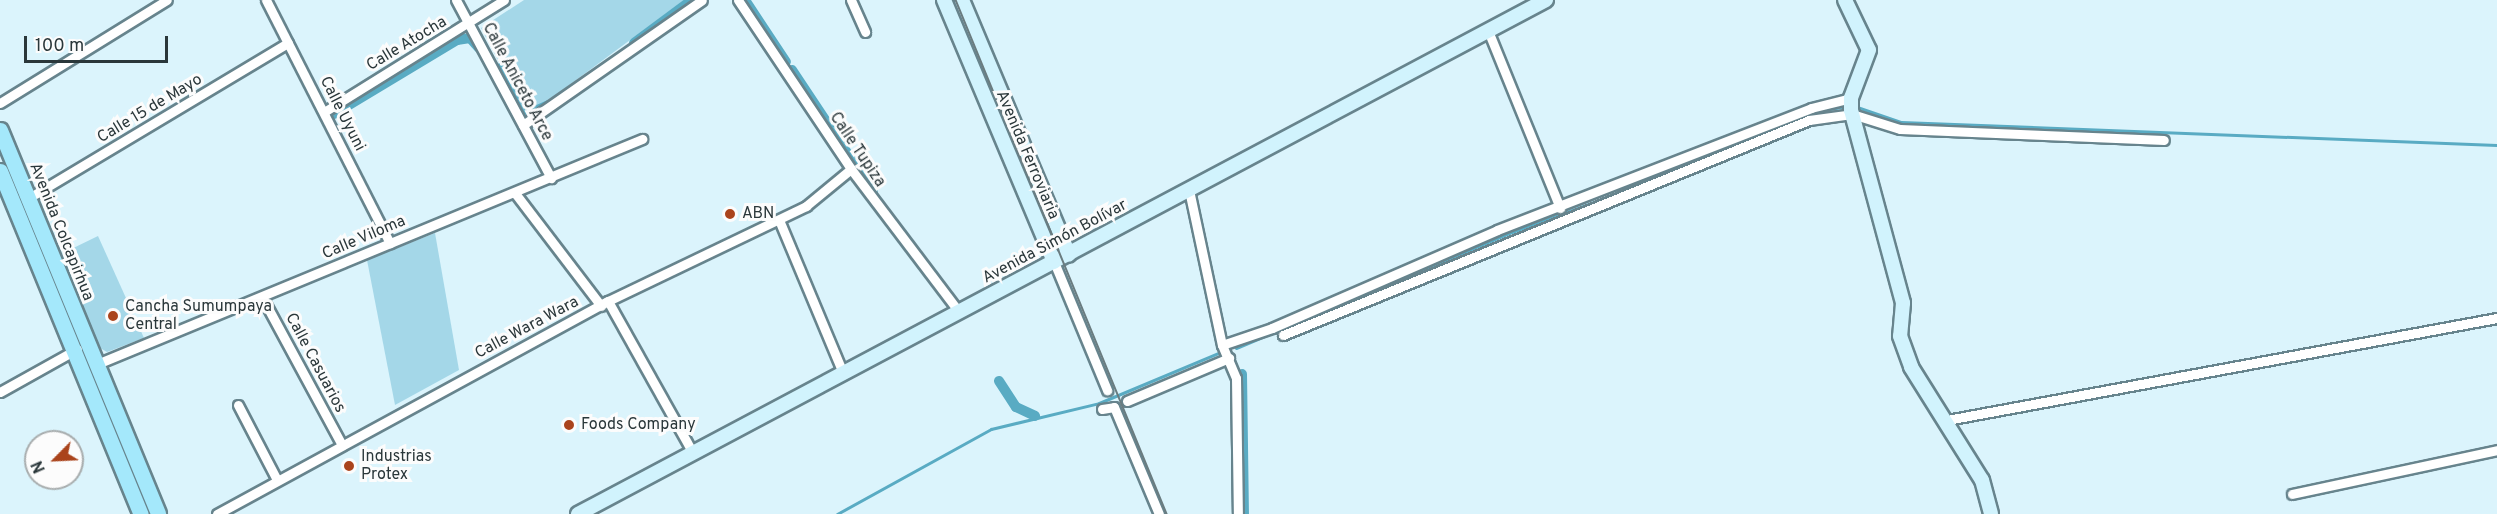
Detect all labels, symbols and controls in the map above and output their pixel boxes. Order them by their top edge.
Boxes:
street label: Calle Atocha [363,12,451,76]
street label: Calle Aniceto Arce [478,19,556,145]
scale bar [27,24,171,62]
text: 100 m [35,35,84,58]
street label: Calle 15 de Mayo [94,70,206,148]
street label: Calle Uyuni [315,73,369,155]
street label: Avenida Ferroviaria [991,88,1063,222]
street label: Calle Tupiza [825,109,889,191]
street label: Avenida Colcapirhua [25,160,97,304]
street label: Avenida Simón Bolívar [979,196,1131,288]
place label: ABN [742,204,774,224]
marker: ABN [723,207,737,221]
street label: Calle Viloma [319,212,409,264]
street label: Calle Wara Wara [472,292,582,364]
place label: Cancha Sumumpaya Central [125,297,272,335]
marker: Cancha Sumumpaya Central [106,309,120,323]
street label: Calle Casuarios [281,310,349,416]
place label: Foods Company [581,415,696,435]
marker: Foods Company [562,418,576,432]
north arrow [24,430,84,490]
place label: Industrias Protex [361,447,432,485]
text: N [28,457,51,476]
marker: Industrias Protex [342,459,356,473]

